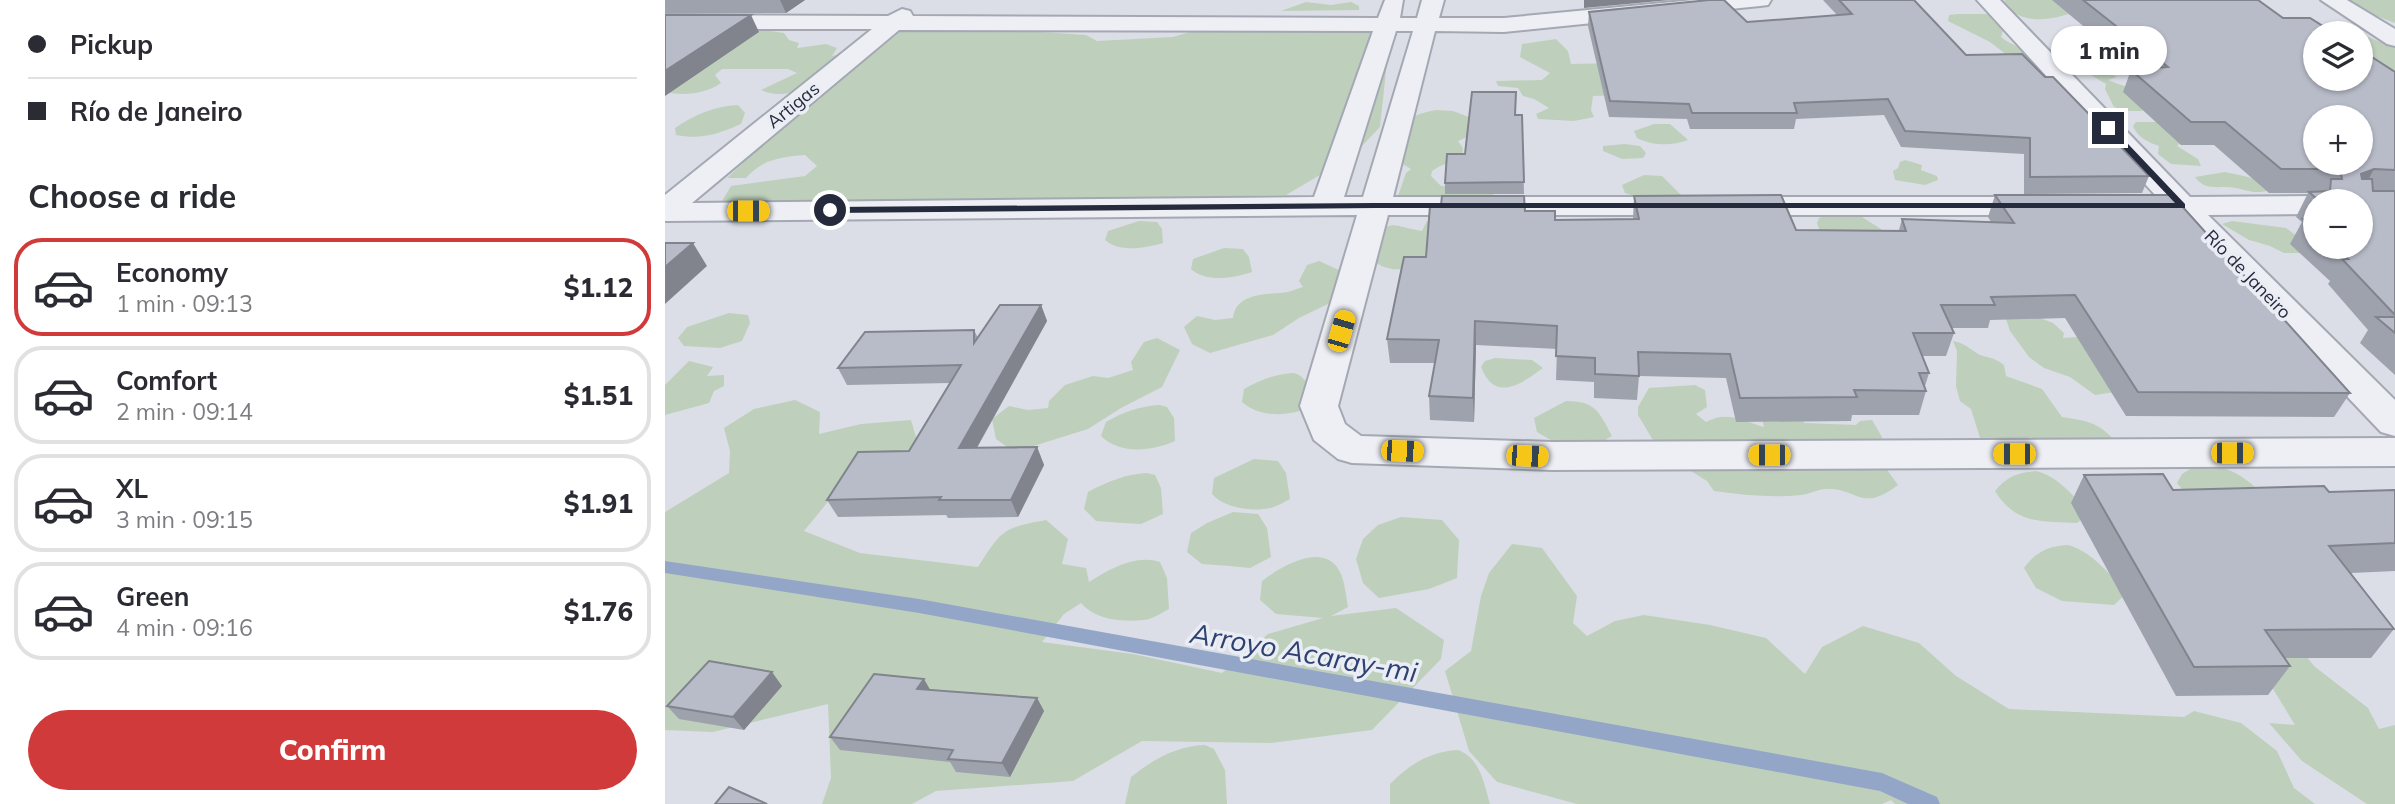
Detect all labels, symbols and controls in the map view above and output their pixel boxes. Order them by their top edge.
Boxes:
map controls [2303,21,2373,259]
button: layers [2303,21,2373,91]
callout: 1 min [2050,26,2166,76]
text: Pickup [70,28,153,61]
text: 1 min [2078,36,2140,65]
street label: Artigas [762,77,824,133]
text: Río de Janeiro [70,95,243,128]
button: + [2303,105,2373,175]
route end [2092,112,2124,144]
text: Choose a ride [28,176,236,216]
button: − [2303,189,2373,259]
route start [814,194,846,226]
car [728,201,770,222]
street label: Río de Janeiro [2200,225,2296,323]
icon: car [32,256,95,319]
text: Economy [116,256,228,289]
text: $1.12 [564,271,633,304]
text: 1 min · 09:13 [116,289,253,318]
car [1326,308,1357,354]
icon: car [32,364,95,427]
text: Comfort [116,364,217,397]
text: $1.51 [564,379,633,412]
text: 2 min · 09:14 [116,397,253,426]
car [1381,440,1424,462]
car [2212,443,2254,464]
car [1994,444,2036,465]
car [1506,445,1549,467]
car [1749,445,1791,466]
icon: car [32,472,95,535]
text: XL [116,472,148,505]
text: $1.91 [564,487,633,520]
text: 3 min · 09:15 [116,505,253,534]
icon: car [32,580,95,643]
text: Green [116,580,189,613]
text: $1.76 [564,595,633,628]
text: 4 min · 09:16 [116,613,253,642]
water label: Arroyo Acaray-mi [1187,615,1420,689]
button: Confirm [28,710,637,790]

